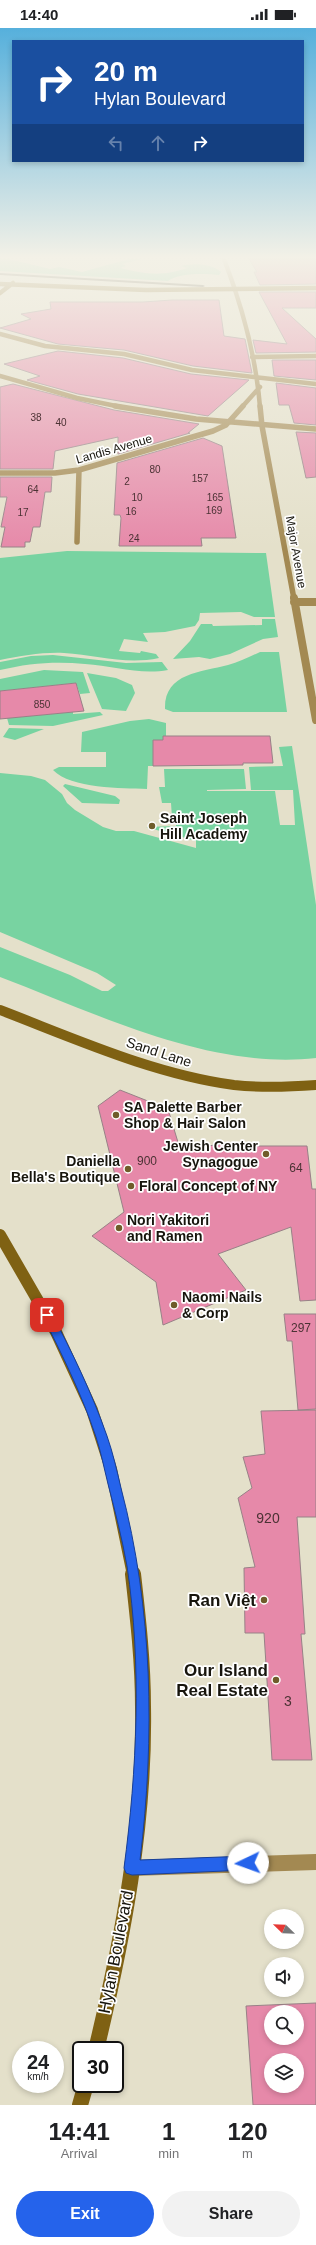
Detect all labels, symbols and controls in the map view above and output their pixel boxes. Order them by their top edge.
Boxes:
text: 14:40 [20,6,58,23]
icon: right [28,56,80,108]
text: 20 m [94,56,158,87]
text: Hylan Boulevard [94,89,226,109]
icon: left [105,132,127,154]
icon: ahead [147,132,169,154]
icon: right [189,132,211,154]
house number: 38 [30,412,42,423]
house number: 40 [55,417,67,428]
street label: Landis Avenue [74,431,154,467]
house number: 80 [149,464,161,475]
house number: 157 [192,473,209,484]
house number: 2 [124,476,130,487]
house number: 64 [27,484,39,495]
house number: 10 [131,492,143,503]
house number: 165 [207,492,224,503]
house number: 169 [206,505,223,516]
house number: 16 [125,506,137,517]
house number: 17 [17,507,29,518]
street label: Major Avenue [283,515,309,590]
house number: 24 [128,533,140,544]
house number: 850 [34,699,51,710]
place label: Saint Joseph Hill Academy [160,810,248,842]
marker: Saint Joseph Hill Academy [147,821,157,831]
street label: Sand Lane [124,1034,194,1070]
place label: SA Palette Barber Shop & Hair Salon [124,1099,246,1131]
marker: SA Palette Barber Shop & Hair Salon [111,1110,121,1120]
place label: Jewish Center Synagogue [163,1138,259,1170]
marker: Jewish Center Synagogue [261,1149,271,1159]
place label: Daniella Bella's Boutique [11,1153,120,1185]
house number: 900 [137,1154,157,1168]
house number: 64 [289,1161,303,1175]
marker: Daniella Bella's Boutique [123,1164,133,1174]
place label: Floral Concept of NY [139,1178,278,1194]
marker: Floral Concept of NY [126,1181,136,1191]
place label: Nori Yakitori and Ramen [127,1212,209,1244]
marker: Nori Yakitori and Ramen [114,1223,124,1233]
place label: Naomi Nails & Corp [182,1289,262,1321]
pin [30,1298,64,1332]
marker: Naomi Nails & Corp [169,1300,179,1310]
icon: arrive [36,1304,58,1326]
house number: 297 [291,1321,311,1335]
house number: 920 [256,1510,280,1526]
place label: Ran Việt [188,1591,256,1610]
marker: Ran Việt [259,1595,269,1605]
place label: Our Island Real Estate [176,1661,268,1700]
marker: Our Island Real Estate [271,1675,281,1685]
house number: 3 [284,1693,292,1709]
position arrow [227,1842,269,1884]
street label: Hylan Boulevard [95,1889,137,2015]
north arrow [264,1909,304,1949]
map controls [264,1909,304,2093]
button: sound [264,1957,304,1997]
button: search [264,2005,304,2045]
speed limit sign: 30 [72,2041,124,2093]
text: 24 [27,2051,49,2073]
button: layers [264,2053,304,2093]
text: km/h [27,2071,49,2082]
text: 14:41 [48,2118,110,2145]
text: 1 [162,2118,175,2145]
text: 120 [228,2118,268,2145]
text: Arrival [61,2146,98,2161]
text: min [158,2146,179,2161]
text: m [242,2146,253,2161]
button: Exit [16,2191,154,2237]
button: Share [162,2191,300,2237]

